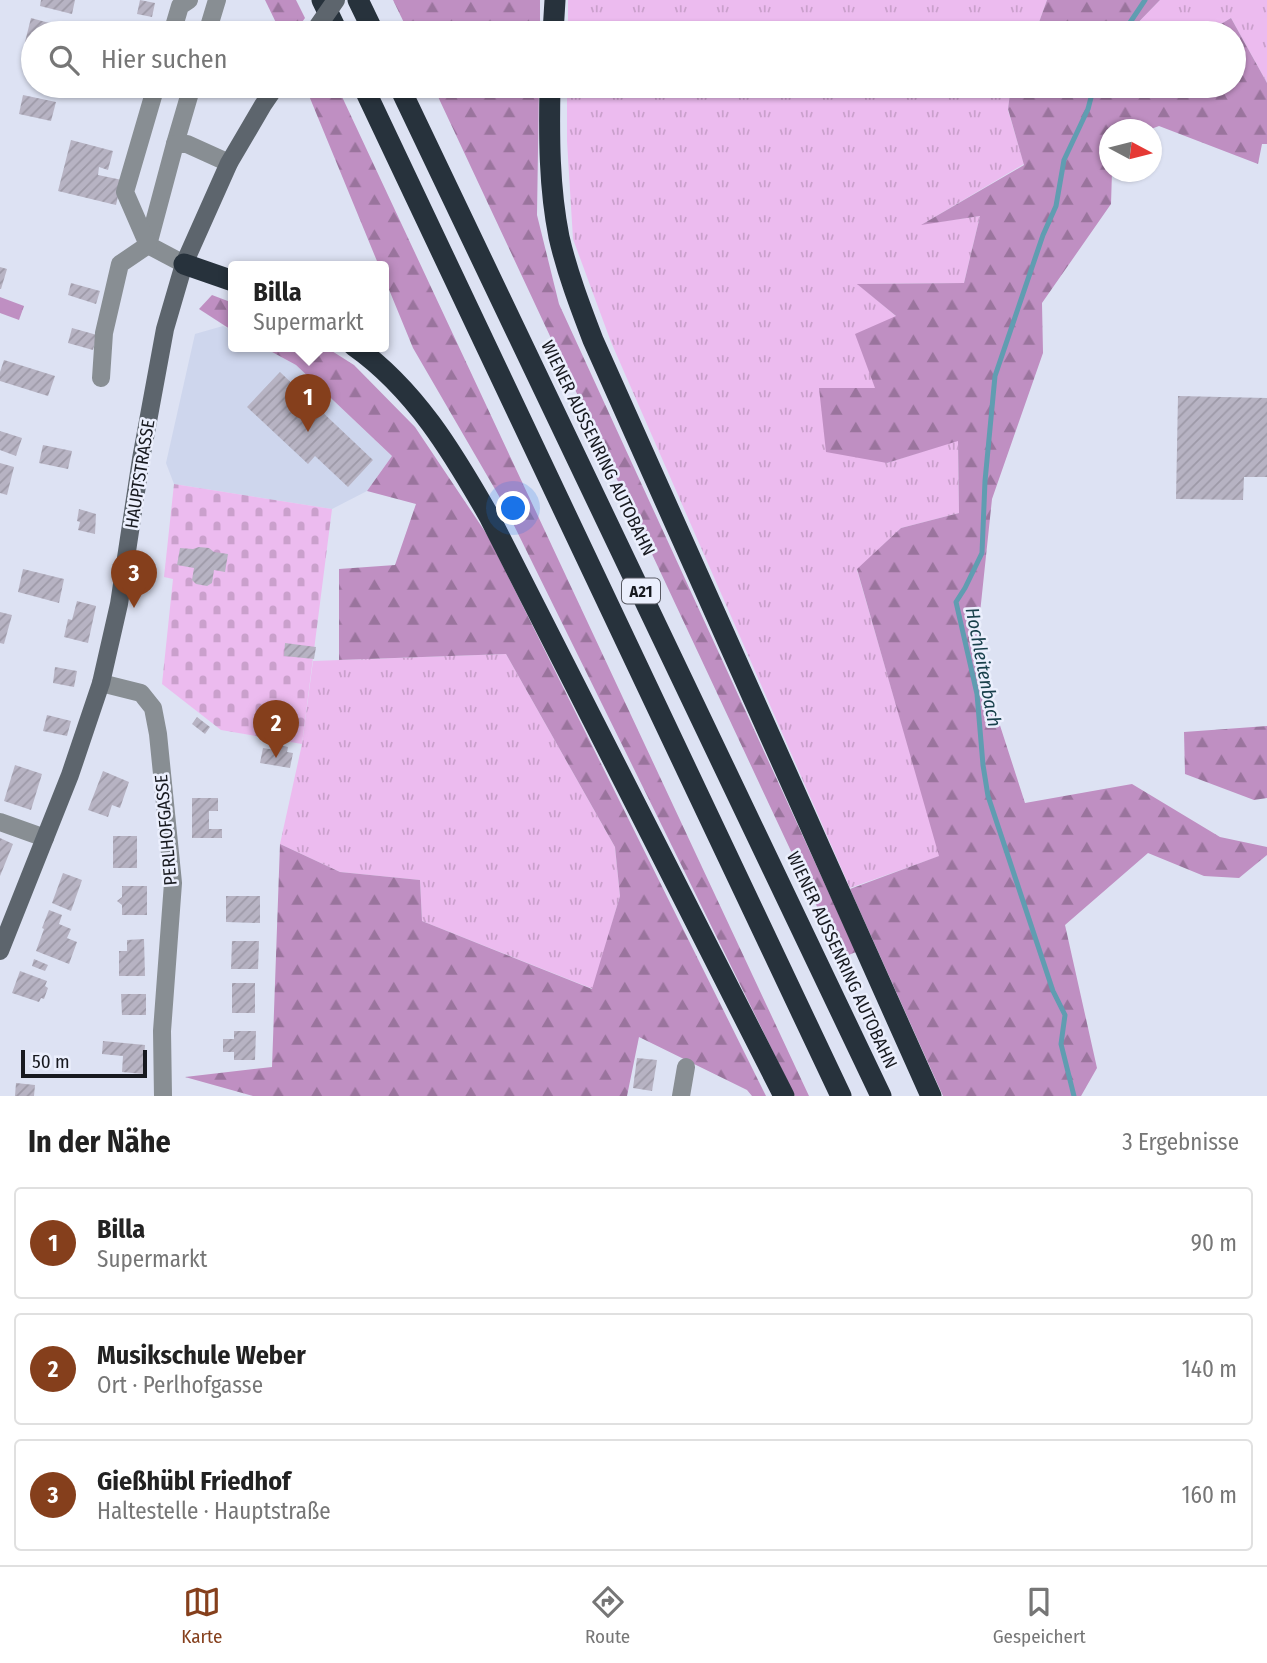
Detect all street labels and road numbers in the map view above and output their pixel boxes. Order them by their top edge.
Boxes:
street label: WIENER AUSSENRING AUTOBAHN [536,337,660,559]
street label: HAUPTSTRASSE [121,418,159,530]
road number: A21 [622,578,660,604]
street label: PERLHOFGASSE [150,774,182,886]
street label: WIENER AUSSENRING AUTOBAHN [782,848,902,1072]

